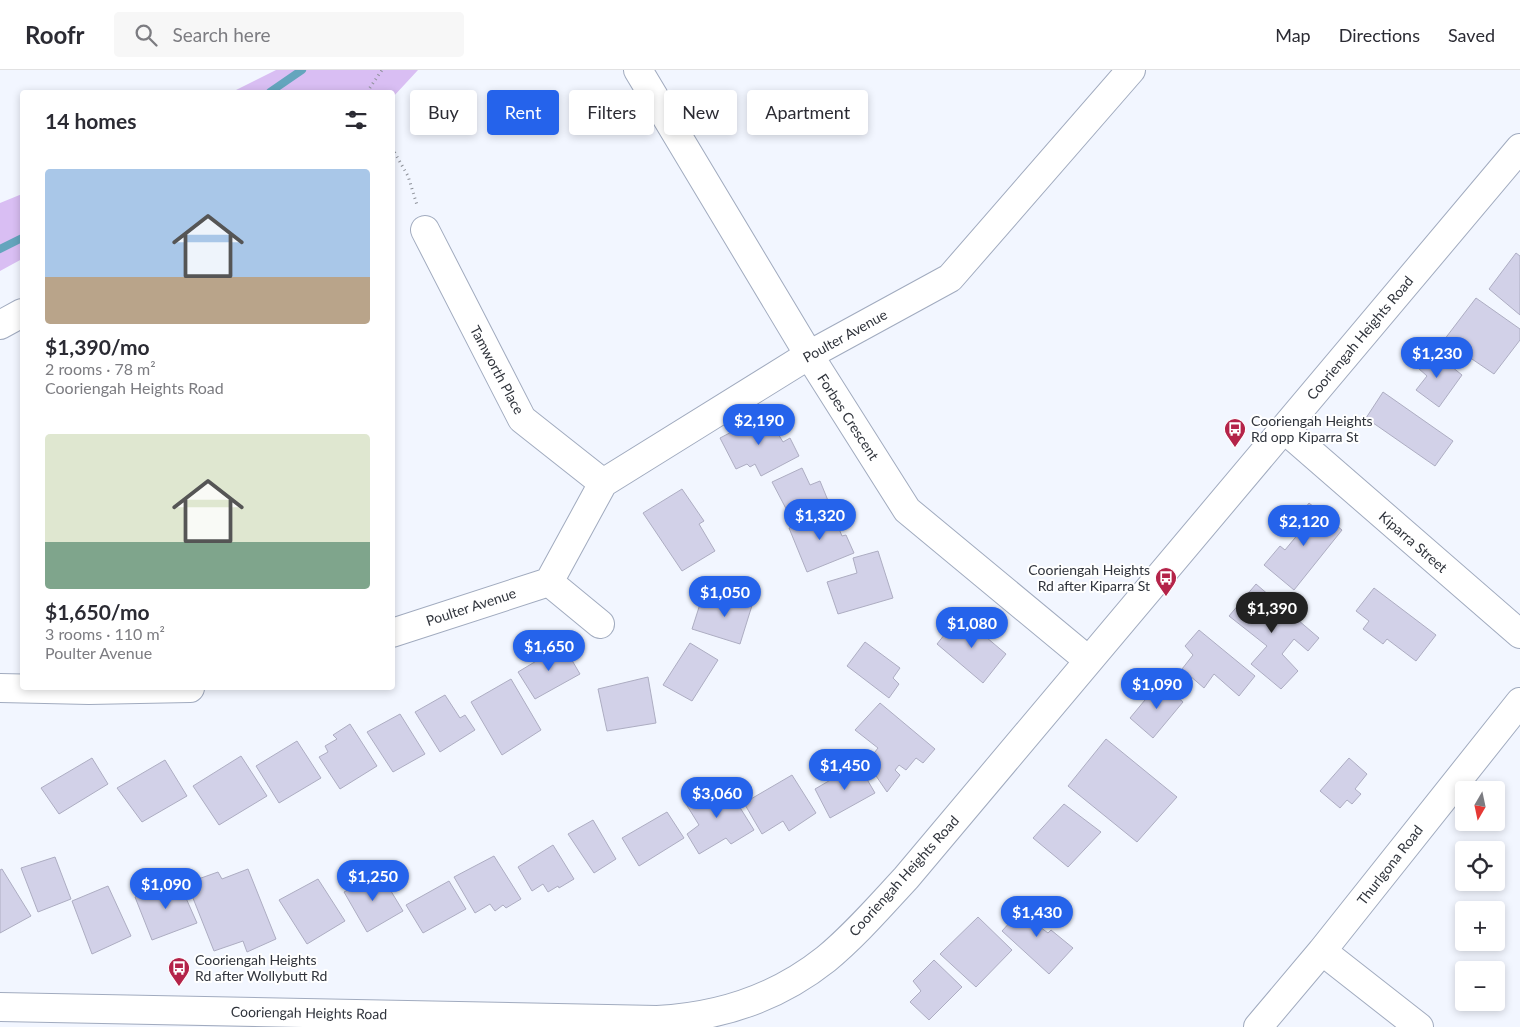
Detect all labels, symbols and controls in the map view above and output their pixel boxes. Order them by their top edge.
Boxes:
search box [114,12,464,57]
text: Roofr [25,20,84,49]
icon: search [132,21,160,49]
text: Search here [172,23,270,46]
text: Map [1275,24,1311,46]
text: Directions [1339,24,1420,46]
text: Saved [1448,24,1495,46]
chip: Buy [410,90,477,135]
chip: Rent [487,90,559,135]
chip: Filters [569,90,654,135]
chip: New [664,90,737,135]
chip: Apartment [747,90,868,135]
icon: filters [342,106,370,134]
text: 14 homes [45,108,136,133]
icon: home [163,201,253,291]
street label: Cooriengah Heights Road [1303,272,1416,403]
street label: Poulter Avenue [800,305,890,366]
street label: Tamworth Place [467,322,528,417]
text: $1,390/mo [45,334,150,359]
pin: $1,230 [1396,336,1478,379]
text: $1,230 [1412,343,1462,362]
text: 2 rooms · 78 m² [45,359,156,378]
street label: Forbes Crescent [814,370,883,463]
text: Cooriengah Heights Road [45,378,224,397]
pin: $2,190 [718,404,800,446]
text: $2,190 [734,410,784,429]
place label: Cooriengah Heights Rd opp Kiparra St [1251,412,1373,445]
bus stop icon: Cooriengah Heights Rd opp Kiparra St [1223,417,1247,448]
icon: home [163,466,253,556]
pin: $1,320 [779,498,861,541]
pin: $2,120 [1263,504,1345,547]
text: $1,320 [795,505,845,524]
street label: Kiparra Street [1376,507,1451,576]
text: $2,120 [1279,511,1329,530]
place label: Cooriengah Heights Rd after Kiparra St [1028,561,1150,594]
bus stop icon: Cooriengah Heights Rd after Kiparra St [1154,566,1178,597]
pin: $1,050 [684,576,766,618]
text: $1,050 [700,582,750,601]
street label: Poulter Avenue [424,584,518,629]
pin: $1,390 [1231,592,1313,634]
text: $1,390 [1247,598,1297,617]
text: $1,650/mo [45,599,150,624]
pin: $1,080 [931,606,1013,649]
text: $1,080 [947,613,997,632]
text: 3 rooms · 110 m² [45,624,165,643]
pin: $1,650 [508,630,590,672]
text: $1,650 [524,636,574,655]
text: Poulter Avenue [45,643,152,662]
pin: $1,090 [1116,668,1198,710]
text: $1,090 [1132,674,1182,693]
pin: $1,450 [804,748,886,791]
text: $1,450 [820,755,870,774]
pin: $3,060 [676,776,758,819]
north arrow [1455,781,1505,831]
map controls [1455,781,1505,1011]
text: $3,060 [692,783,742,802]
street label: Cooriengah Heights Road [845,812,962,939]
street label: Thurlgona Road [1353,821,1426,908]
button: locate [1455,841,1505,891]
pin: $1,250 [332,860,414,902]
text: $1,250 [348,866,398,885]
pin: $1,090 [125,868,207,910]
text: $1,090 [141,874,191,893]
pin: $1,430 [996,896,1078,938]
button: + [1455,901,1505,951]
text: $1,430 [1012,902,1062,921]
place label: Cooriengah Heights Rd after Wollybutt Rd [195,951,327,984]
bus stop icon: Cooriengah Heights Rd after Wollybutt Rd [167,956,191,987]
button: − [1455,961,1505,1011]
street label: Cooriengah Heights Road [231,1003,387,1022]

